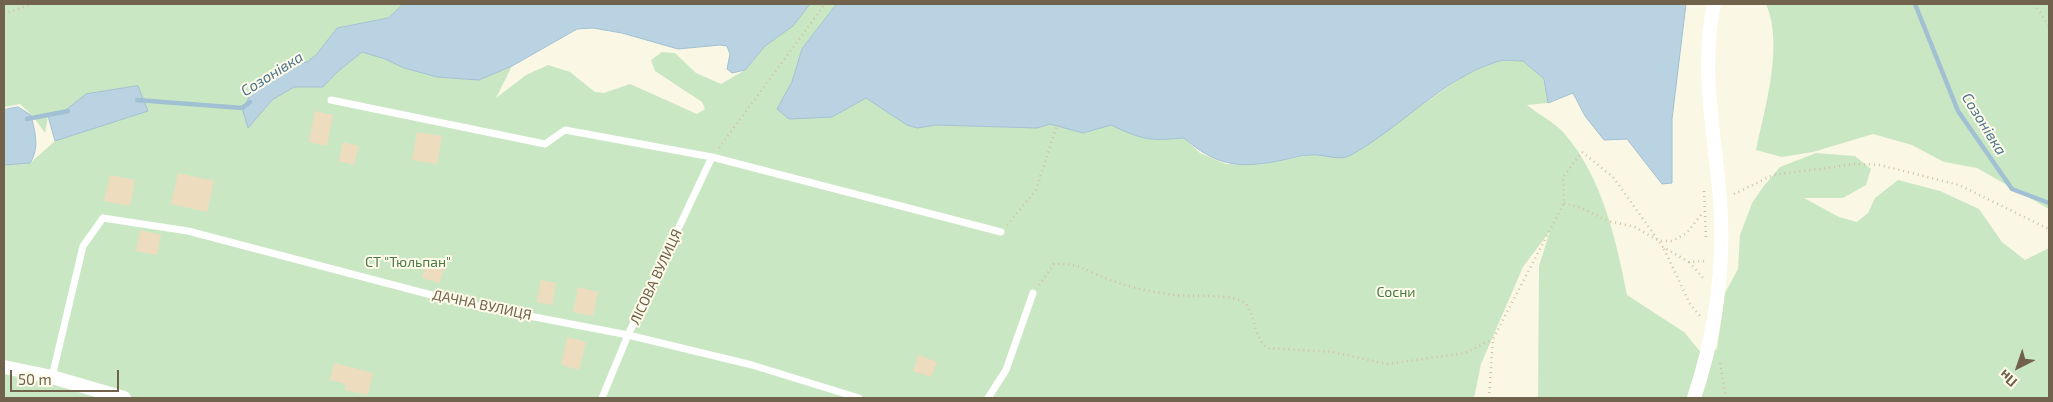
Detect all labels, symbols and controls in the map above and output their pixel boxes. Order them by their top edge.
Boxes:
water label: Созонівка [238,48,306,100]
water label: Созонівка [1958,90,2010,158]
street label: ЛІСОВА ВУЛИЦЯ [627,227,685,327]
park label: СТ "Тюльпан" [365,254,451,270]
park label: Сосни [1376,284,1416,300]
street label: ДАЧНА ВУЛИЦЯ [431,286,533,324]
north arrow [1993,342,2043,392]
scale bar [12,360,121,392]
text: Пн [1995,366,2020,391]
text: 50 m [18,370,52,388]

